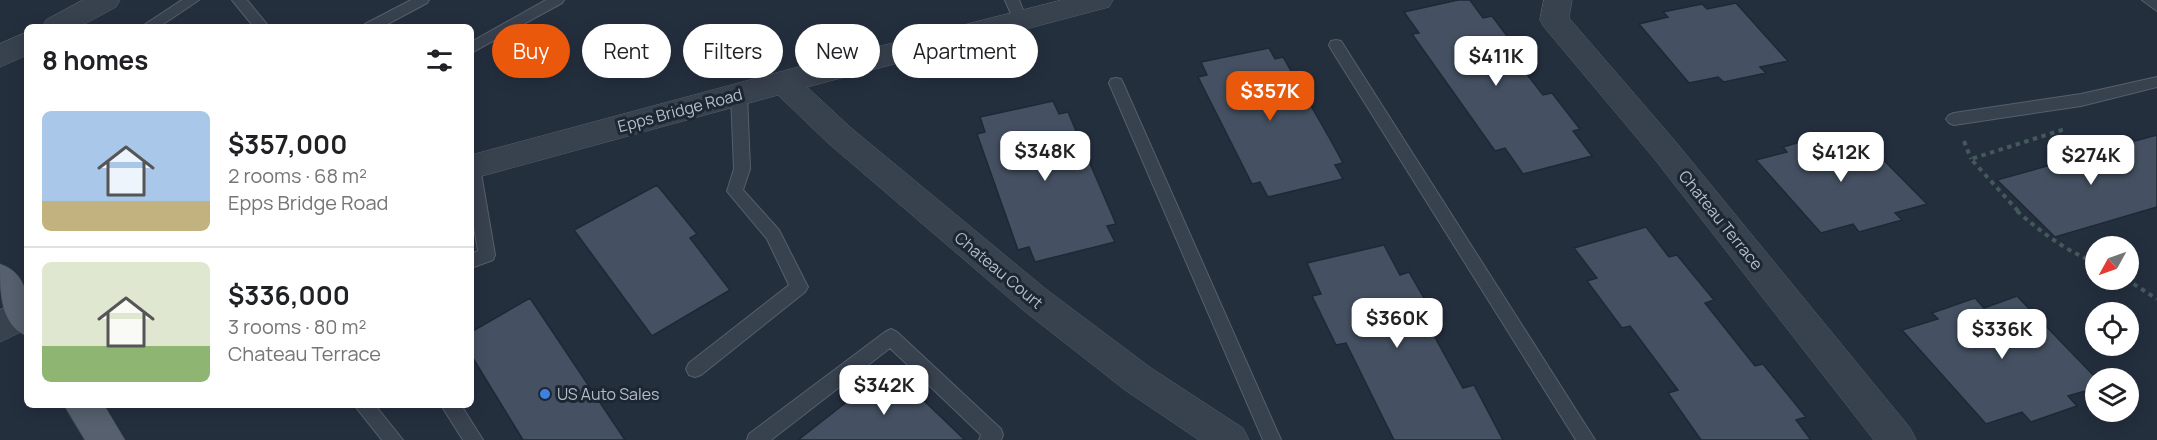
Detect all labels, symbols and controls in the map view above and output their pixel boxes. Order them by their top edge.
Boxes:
chip: Buy [492,24,570,78]
chip: Rent [582,24,671,78]
chip: Filters [683,24,783,78]
chip: New [795,24,880,78]
chip: Apartment [892,24,1038,78]
pin: $411K [1454,36,1538,87]
text: 8 homes [42,42,148,78]
text: $411K [1468,42,1524,69]
icon: filters [423,44,456,77]
pin: $357K [1228,71,1312,122]
text: $357K [1240,77,1300,104]
street label: Epps Bridge Road [615,83,745,137]
text: $357,000 [228,126,347,162]
pin: $348K [1003,131,1087,182]
pin: $412K [1799,132,1883,183]
icon: home [90,135,162,207]
pin: $274K [2049,135,2133,186]
text: $348K [1014,137,1076,164]
text: $412K [1812,138,1870,165]
text: $274K [2061,141,2121,168]
text: 2 rooms · 68 m² [228,162,367,189]
street label: Chateau Terrace [1674,166,1768,274]
text: Epps Bridge Road [228,189,388,216]
street label: Chateau Court [950,226,1048,314]
north arrow [2085,236,2139,290]
map controls [2085,236,2139,422]
text: $336,000 [228,277,350,313]
icon: home [90,286,162,358]
pin: $360K [1355,298,1439,349]
button: locate [2085,302,2139,356]
text: $360K [1366,304,1428,331]
pin: $336K [1960,309,2044,360]
text: 3 rooms · 80 m² [228,313,367,340]
text: $336K [1971,315,2033,342]
text: Chateau Terrace [228,340,381,367]
pin: $342K [842,365,926,416]
button: layers [2085,368,2139,422]
text: $342K [853,371,915,398]
place label: US Auto Sales [557,383,659,405]
marker: US Auto Sales [538,387,552,401]

